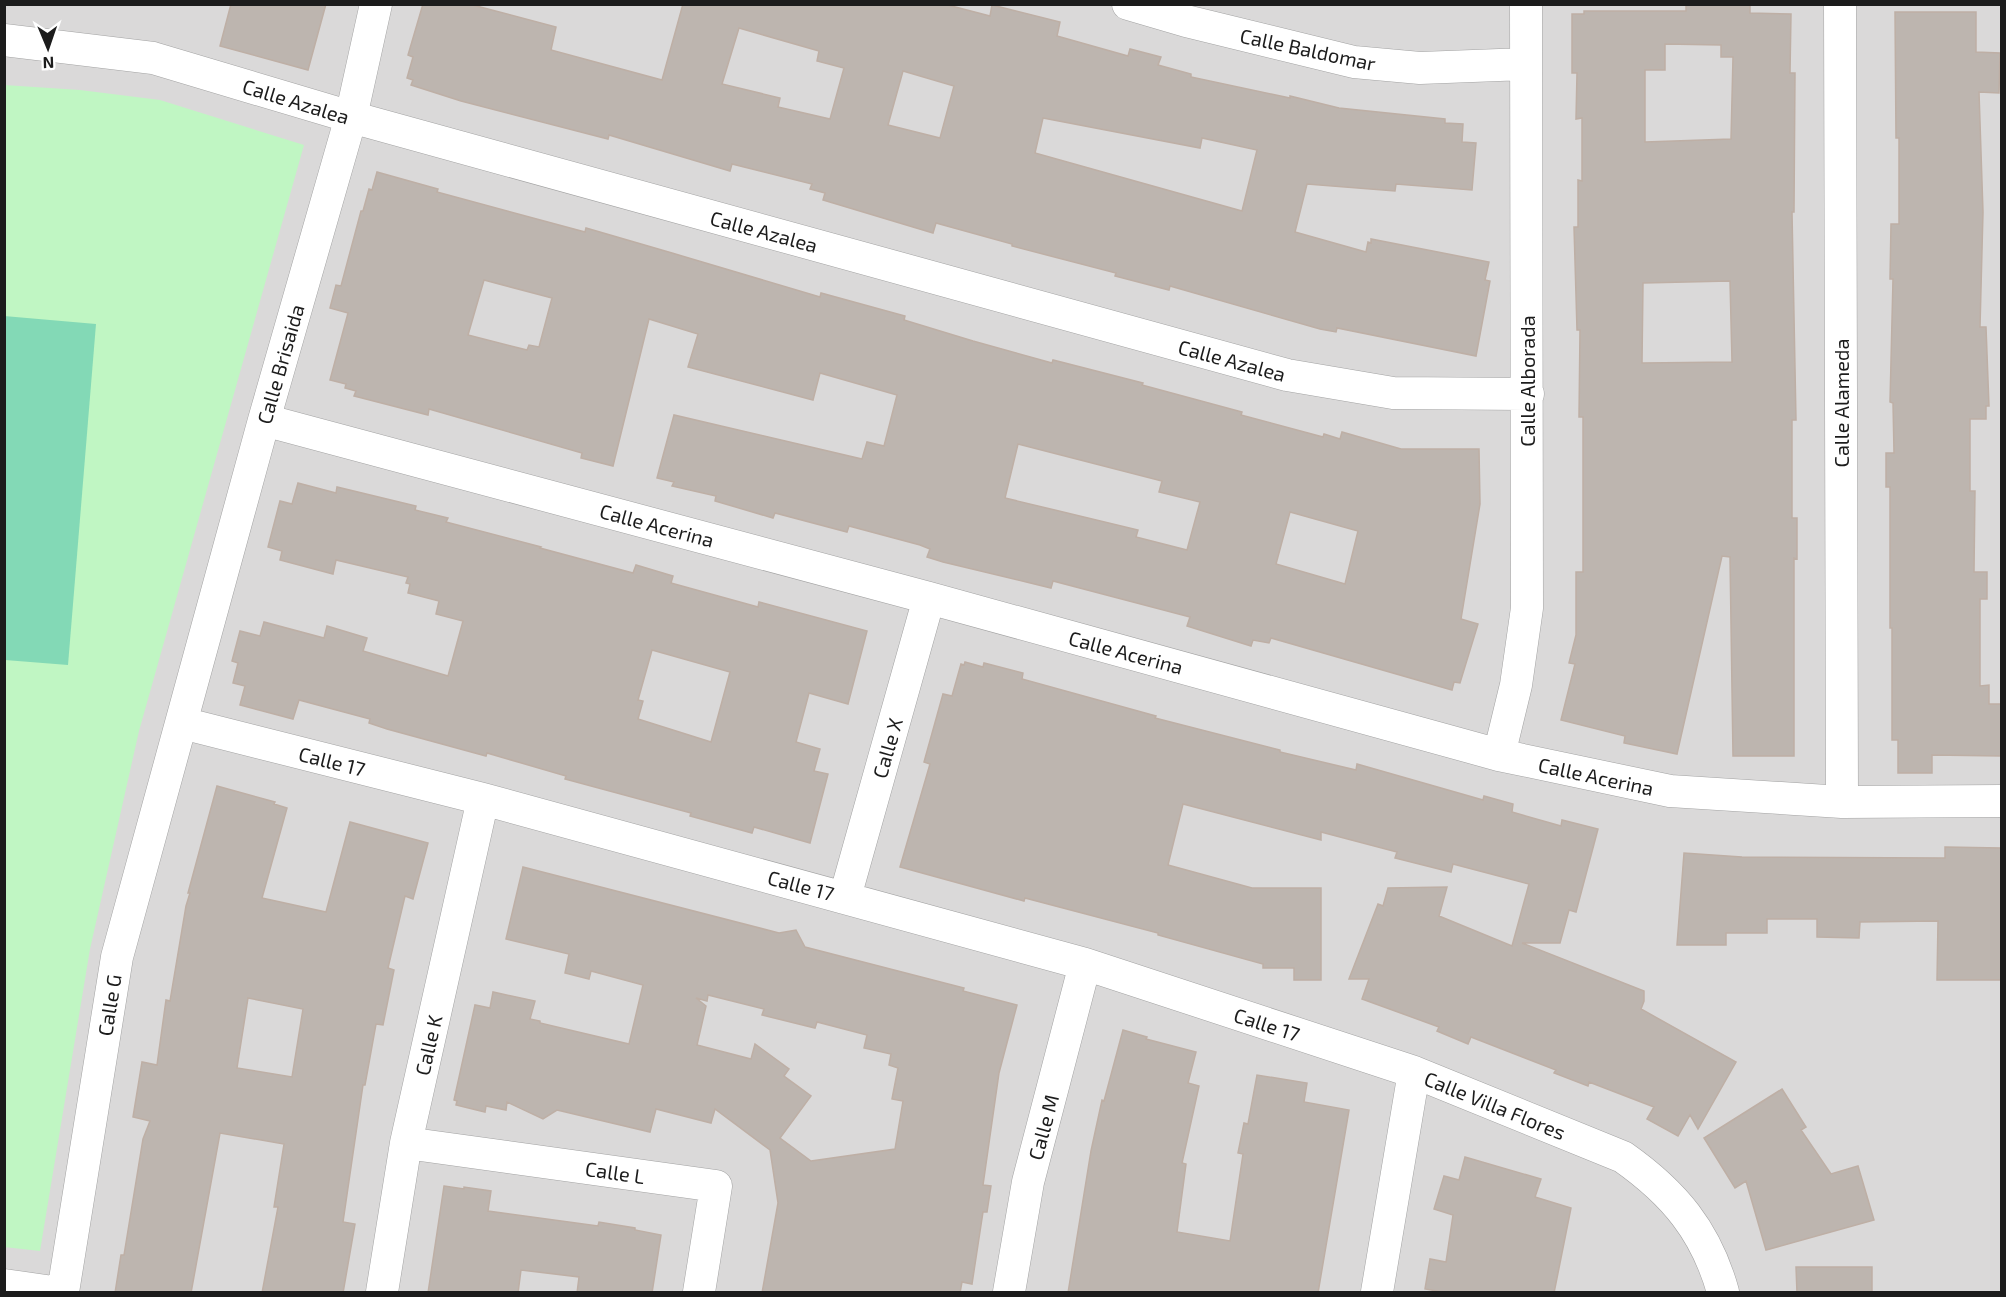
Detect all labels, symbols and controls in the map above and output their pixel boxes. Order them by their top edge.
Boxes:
north arrow [18,18,78,78]
street label: Calle Baldomar [1238,23,1378,75]
text: N [42,54,55,73]
street label: Calle Azalea [240,73,352,129]
street label: Calle Azalea [708,205,820,257]
street label: Calle Brisaida [251,301,309,427]
street label: Calle Alborada [1515,315,1539,447]
street label: Calle Azalea [1176,334,1288,386]
street label: Calle Alameda [1829,338,1853,468]
street label: Calle Acerina [597,498,717,552]
street label: Calle Acerina [1066,625,1186,679]
street label: Calle X [867,715,907,781]
street label: Calle 17 [296,741,368,781]
street label: Calle Acerina [1536,752,1656,800]
street label: Calle 17 [765,865,837,905]
street label: Calle G [92,972,126,1038]
street label: Calle 17 [1231,1002,1303,1046]
street label: Calle K [409,1012,447,1078]
street label: Calle Villa Flores [1421,1066,1569,1144]
street label: Calle M [1023,1092,1063,1162]
street label: Calle L [584,1156,646,1188]

